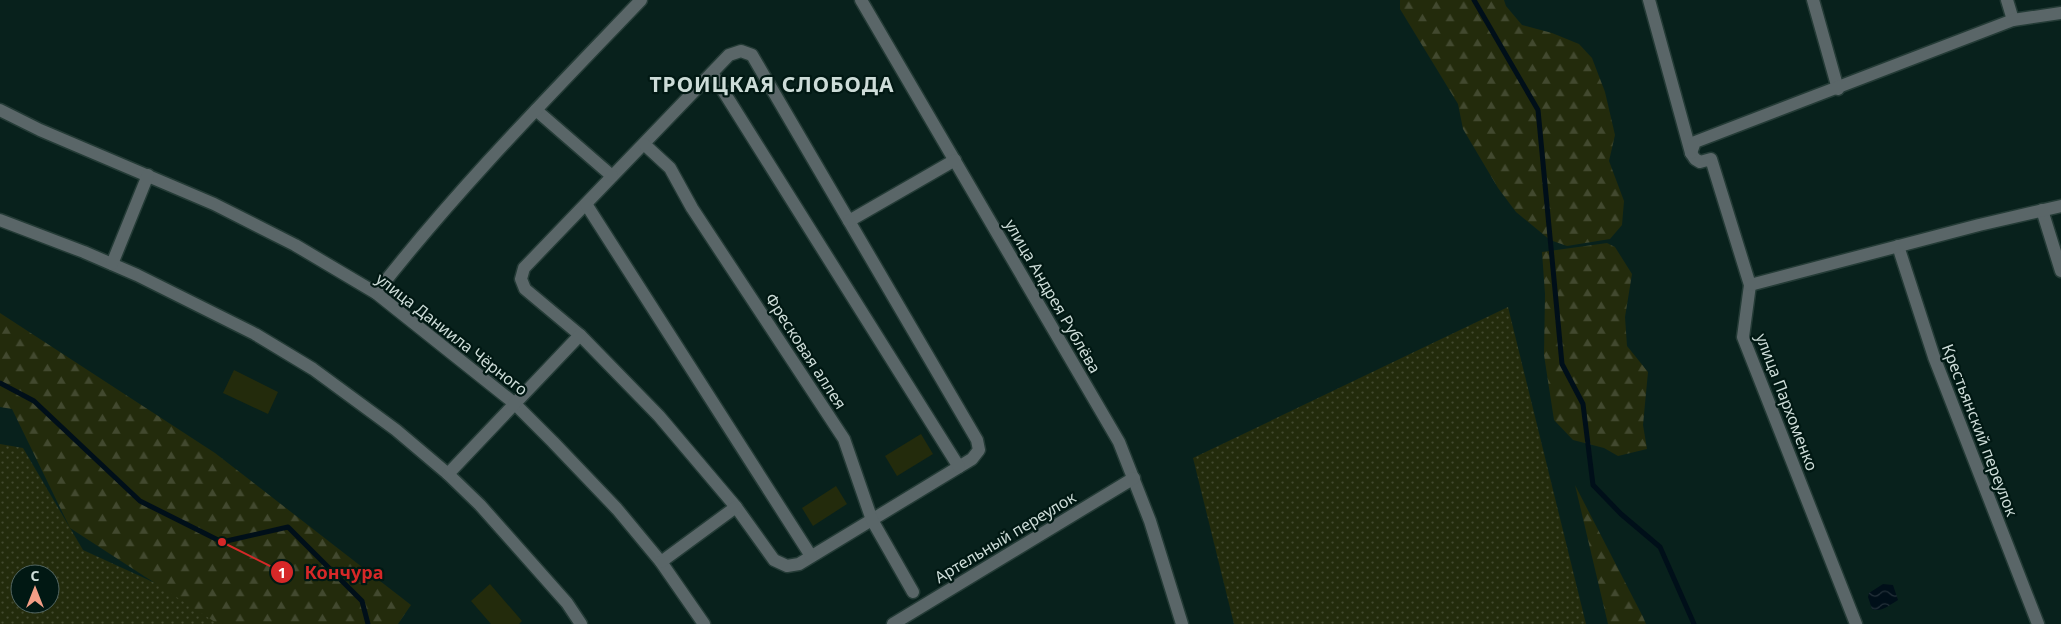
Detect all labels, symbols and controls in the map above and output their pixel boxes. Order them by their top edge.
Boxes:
district label: ТРОИЦКАЯ СЛОБОДА [649,70,895,98]
street label: улица Андрея Рублёва [1000,215,1106,377]
street label: улица Даниила Чёрного [371,268,533,400]
street label: Фресковая аллея [760,289,852,413]
street label: улица Пархоменко [1751,330,1823,474]
street label: Крестьянский переулок [1937,341,2023,520]
street label: Артельный переулок [930,486,1080,588]
callout: Кончура [270,556,394,589]
text: Кончура [304,560,384,584]
text: 1 [278,562,286,582]
north arrow [10,564,60,614]
text: С [30,566,40,585]

